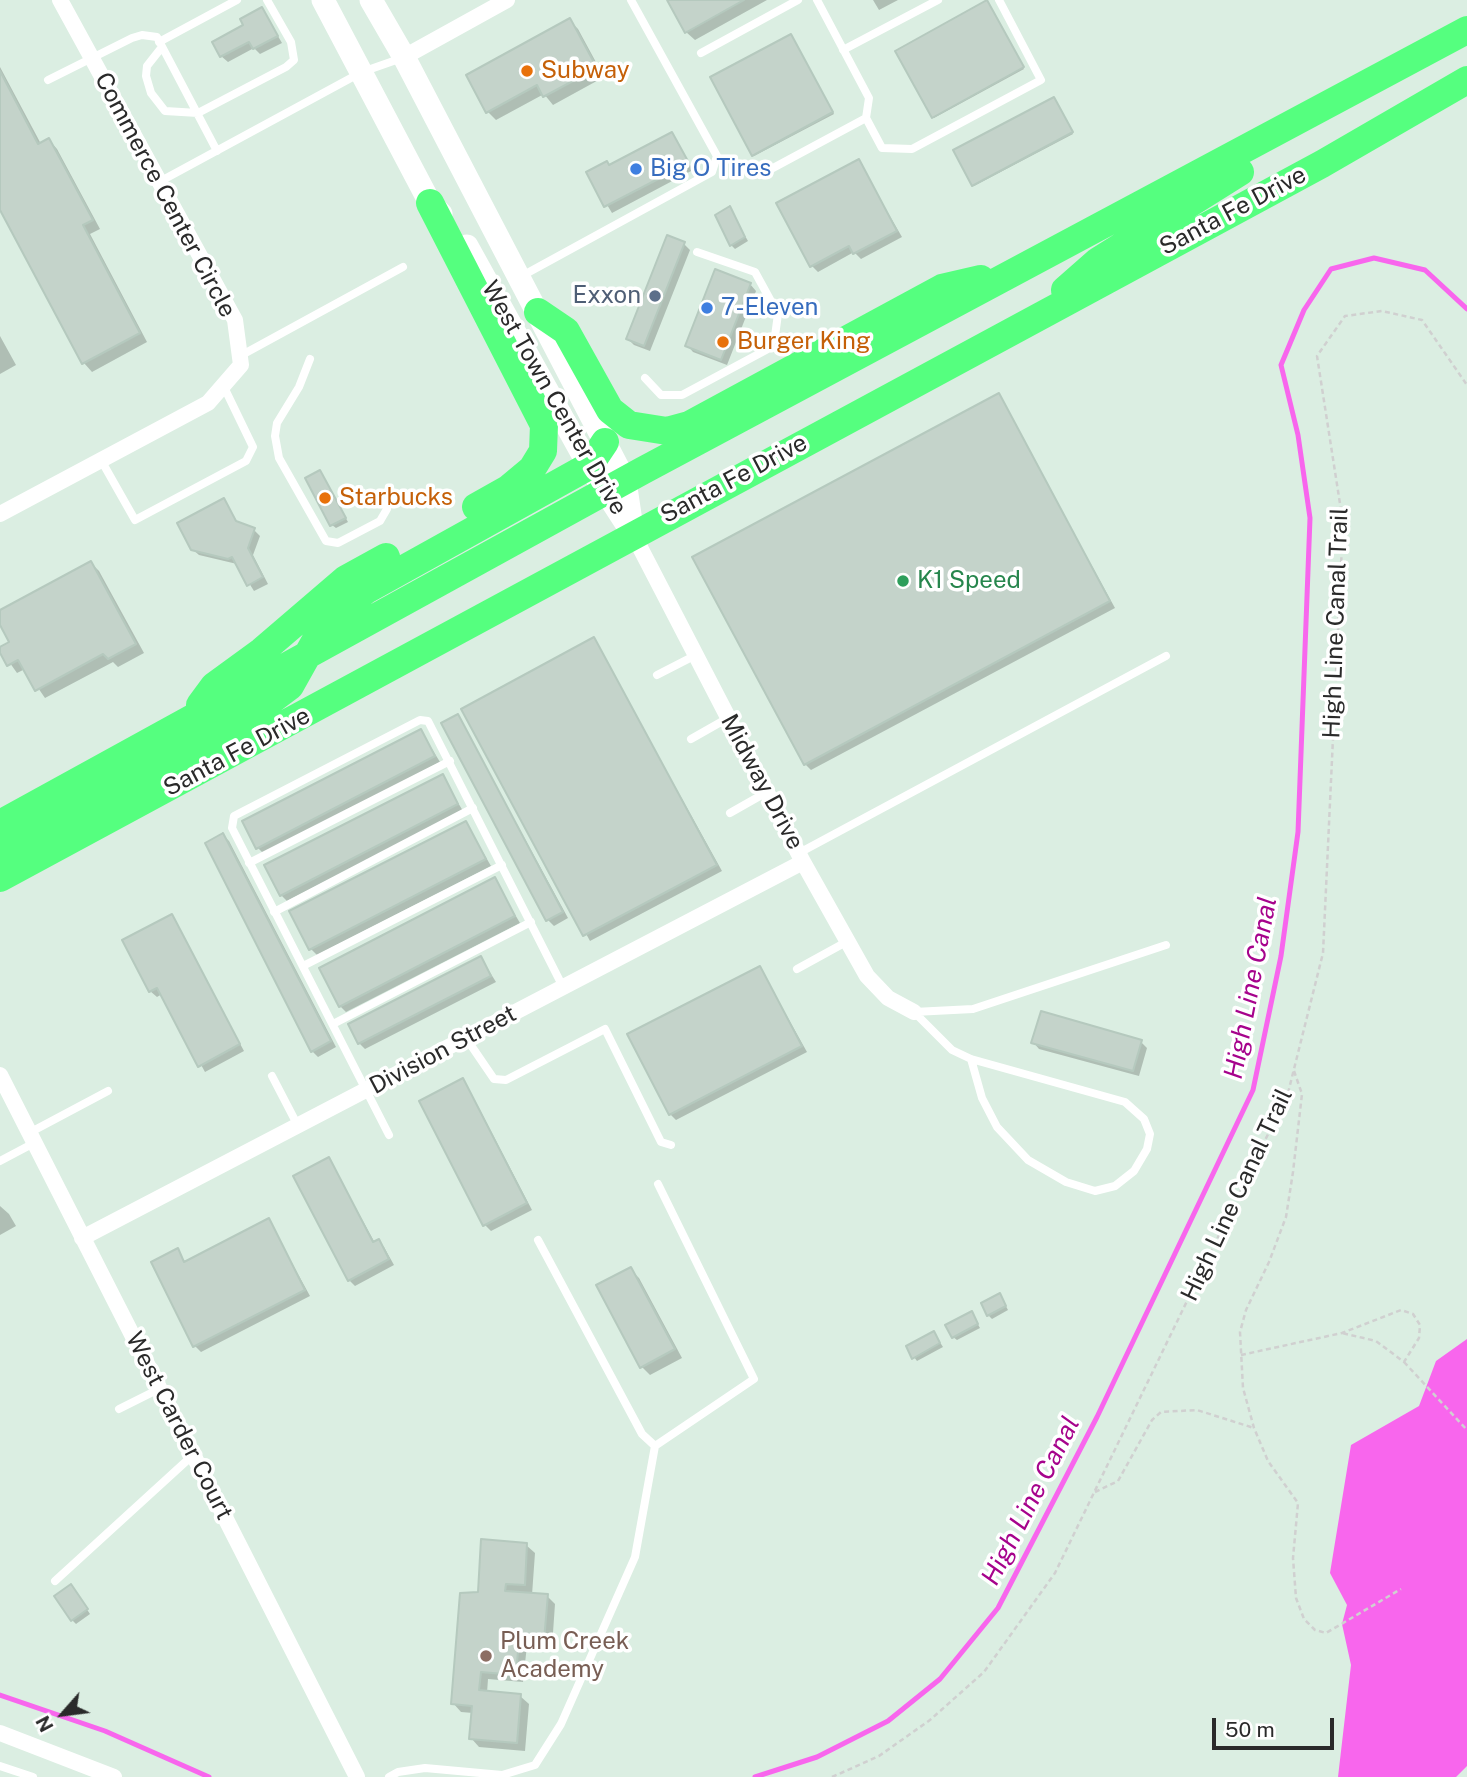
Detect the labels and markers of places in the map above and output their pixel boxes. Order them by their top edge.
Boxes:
place label: Subway [541,57,629,85]
marker: Subway [519,63,535,79]
place label: Big O Tires [650,155,771,183]
marker: Big O Tires [628,161,644,177]
place label: Exxon [573,282,641,310]
marker: Exxon [647,288,663,304]
place label: 7-Eleven [721,294,818,322]
marker: 7-Eleven [699,300,715,316]
place label: Burger King [737,328,871,356]
marker: Burger King [715,334,731,350]
place label: Starbucks [339,484,453,512]
marker: Starbucks [317,490,333,506]
place label: K1 Speed [917,567,1021,595]
marker: K1 Speed [895,573,911,589]
place label: Plum Creek Academy [500,1628,629,1684]
marker: Plum Creek Academy [478,1648,494,1664]

